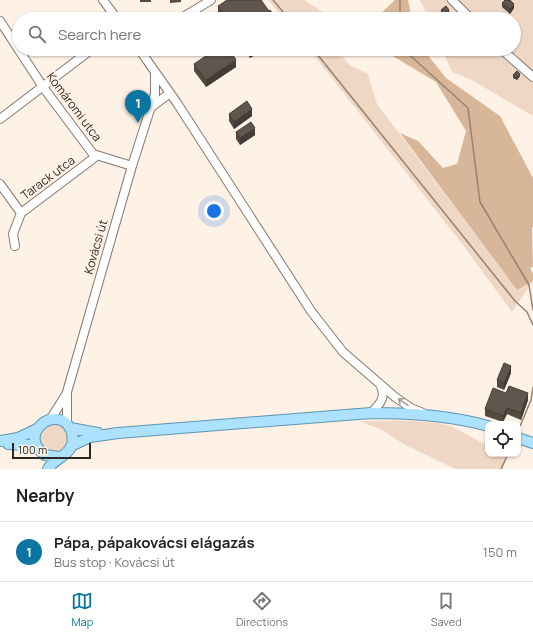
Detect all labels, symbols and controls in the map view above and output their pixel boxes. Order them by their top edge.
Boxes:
search box [12,12,521,56]
icon: search [26,23,48,45]
text: Search here [58,24,141,45]
street label: Komáromi utca [43,69,106,145]
pin: 1 [125,90,151,123]
street label: Tarack utca [17,152,78,204]
your location [204,201,224,221]
street label: Kovácsi út [80,217,111,276]
one-way arrow [397,398,409,406]
map controls [485,421,521,457]
button: locate [485,421,521,457]
scale bar [12,441,91,460]
text: 100 m [18,442,47,457]
text: Nearby [16,484,74,507]
text: Pápa, pápakovácsi elágazás [54,532,255,553]
text: 1 [26,543,32,561]
text: 150 m [483,543,517,561]
text: Bus stop · Kovácsi út [54,553,175,571]
tab: Map [71,590,93,629]
tab: Directions [236,590,288,629]
tab: Saved [431,590,462,629]

